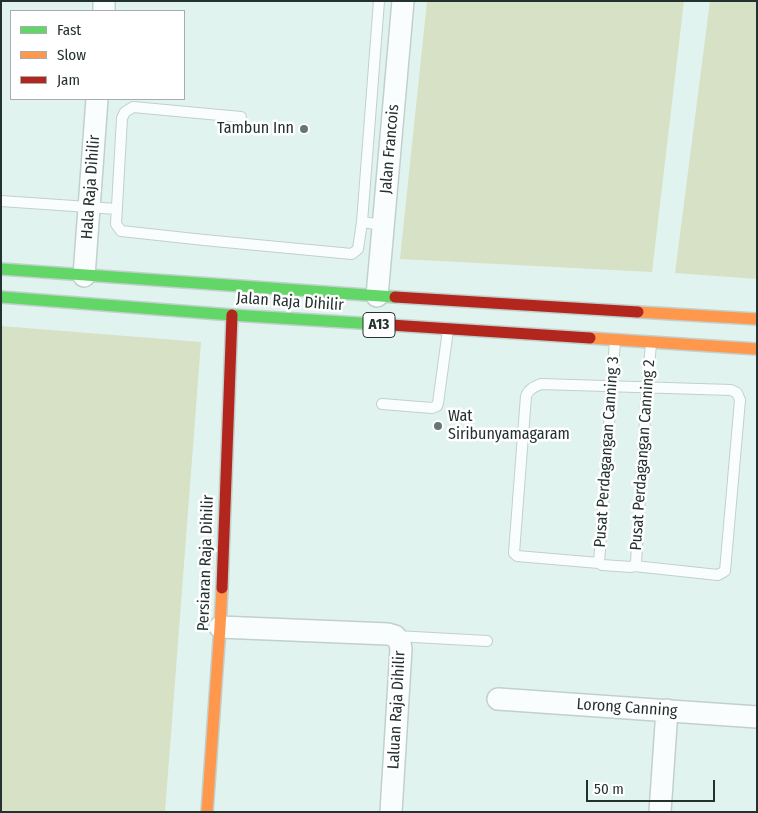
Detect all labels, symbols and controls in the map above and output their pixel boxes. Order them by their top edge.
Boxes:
legend [10,10,185,100]
text: Fast [57,21,81,39]
text: Slow [57,46,86,64]
text: Jam [57,71,80,89]
street label: Jalan Francois [377,103,403,195]
place label: Tambun Inn [217,119,294,139]
marker: Tambun Inn [298,123,310,135]
street label: Hala Raja Dihilir [78,134,104,240]
street label: Jalan Raja Dihilir [236,289,344,315]
road number: A13 [363,312,395,338]
street label: Pusat Perdagangan Canning 3 [591,356,623,548]
street label: Pusat Perdagangan Canning 2 [627,359,659,551]
place label: Wat Siribunyamagaram [448,407,570,445]
marker: Wat Siribunyamagaram [432,420,444,432]
street label: Persiaran Raja Dihilir [194,494,218,632]
street label: Laluan Raja Dihilir [384,650,410,770]
street label: Lorong Canning [576,695,678,721]
scale bar [588,770,717,802]
text: 50 m [594,780,624,798]

